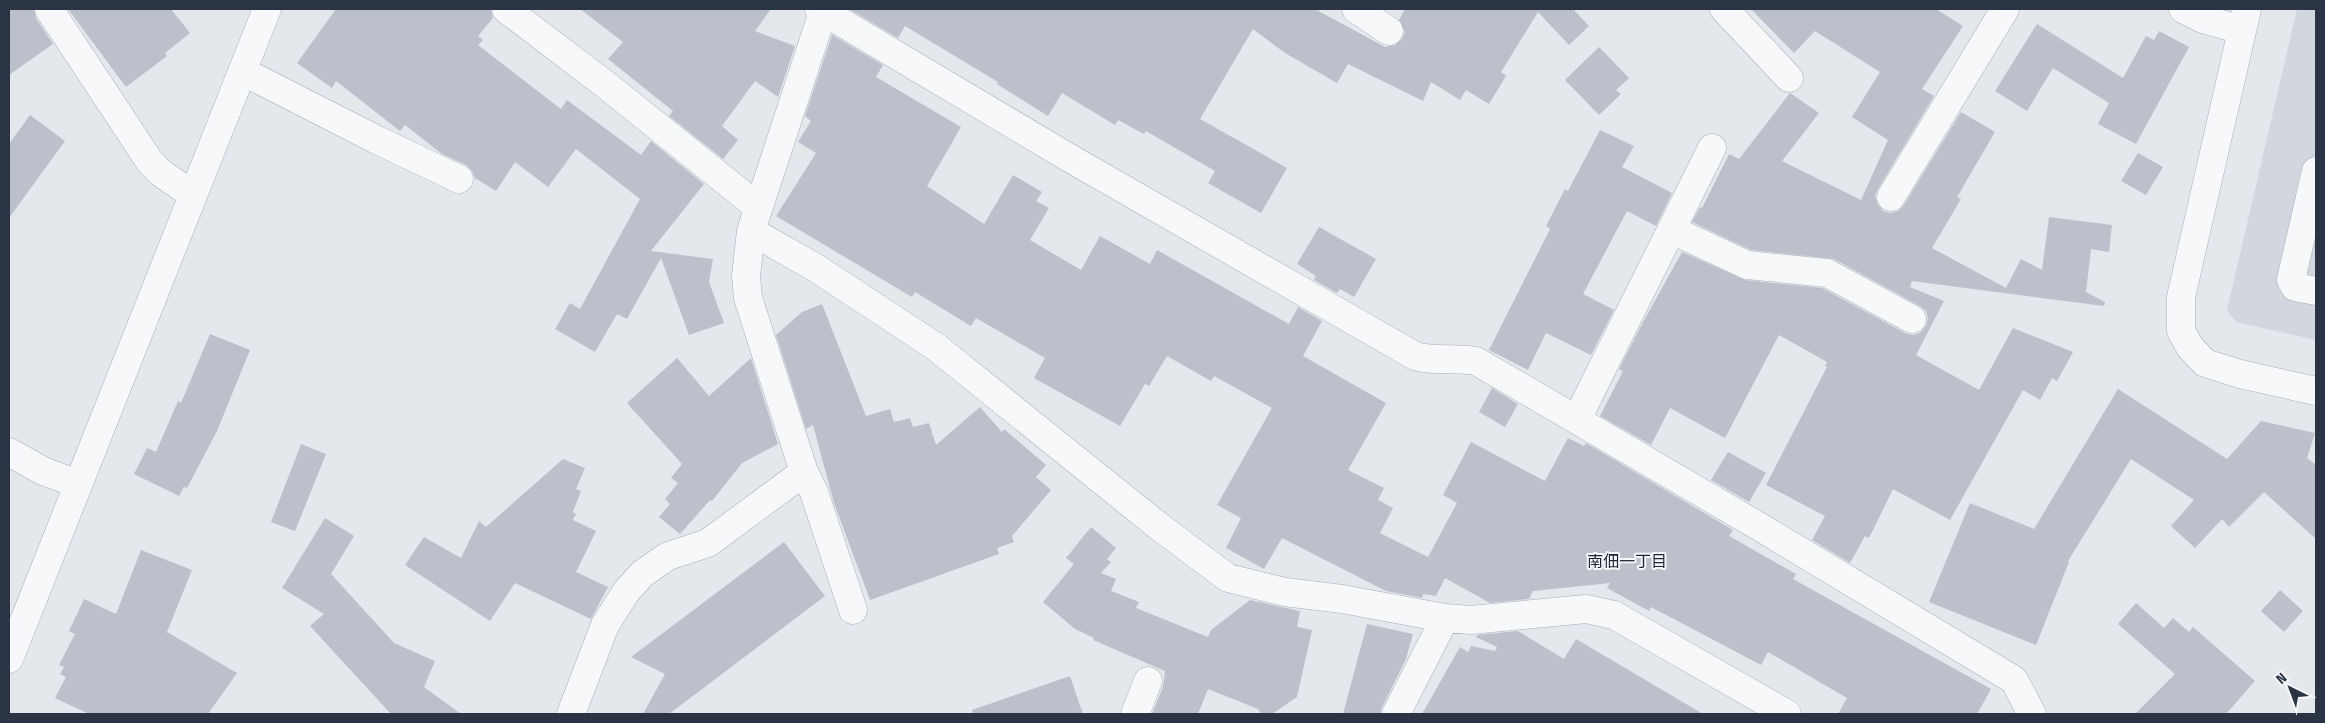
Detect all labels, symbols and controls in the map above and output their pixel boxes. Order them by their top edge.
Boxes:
district label: 南佃一丁目 [1587,552,1667,571]
north arrow [2265,663,2315,713]
text: N [2273,670,2290,688]

